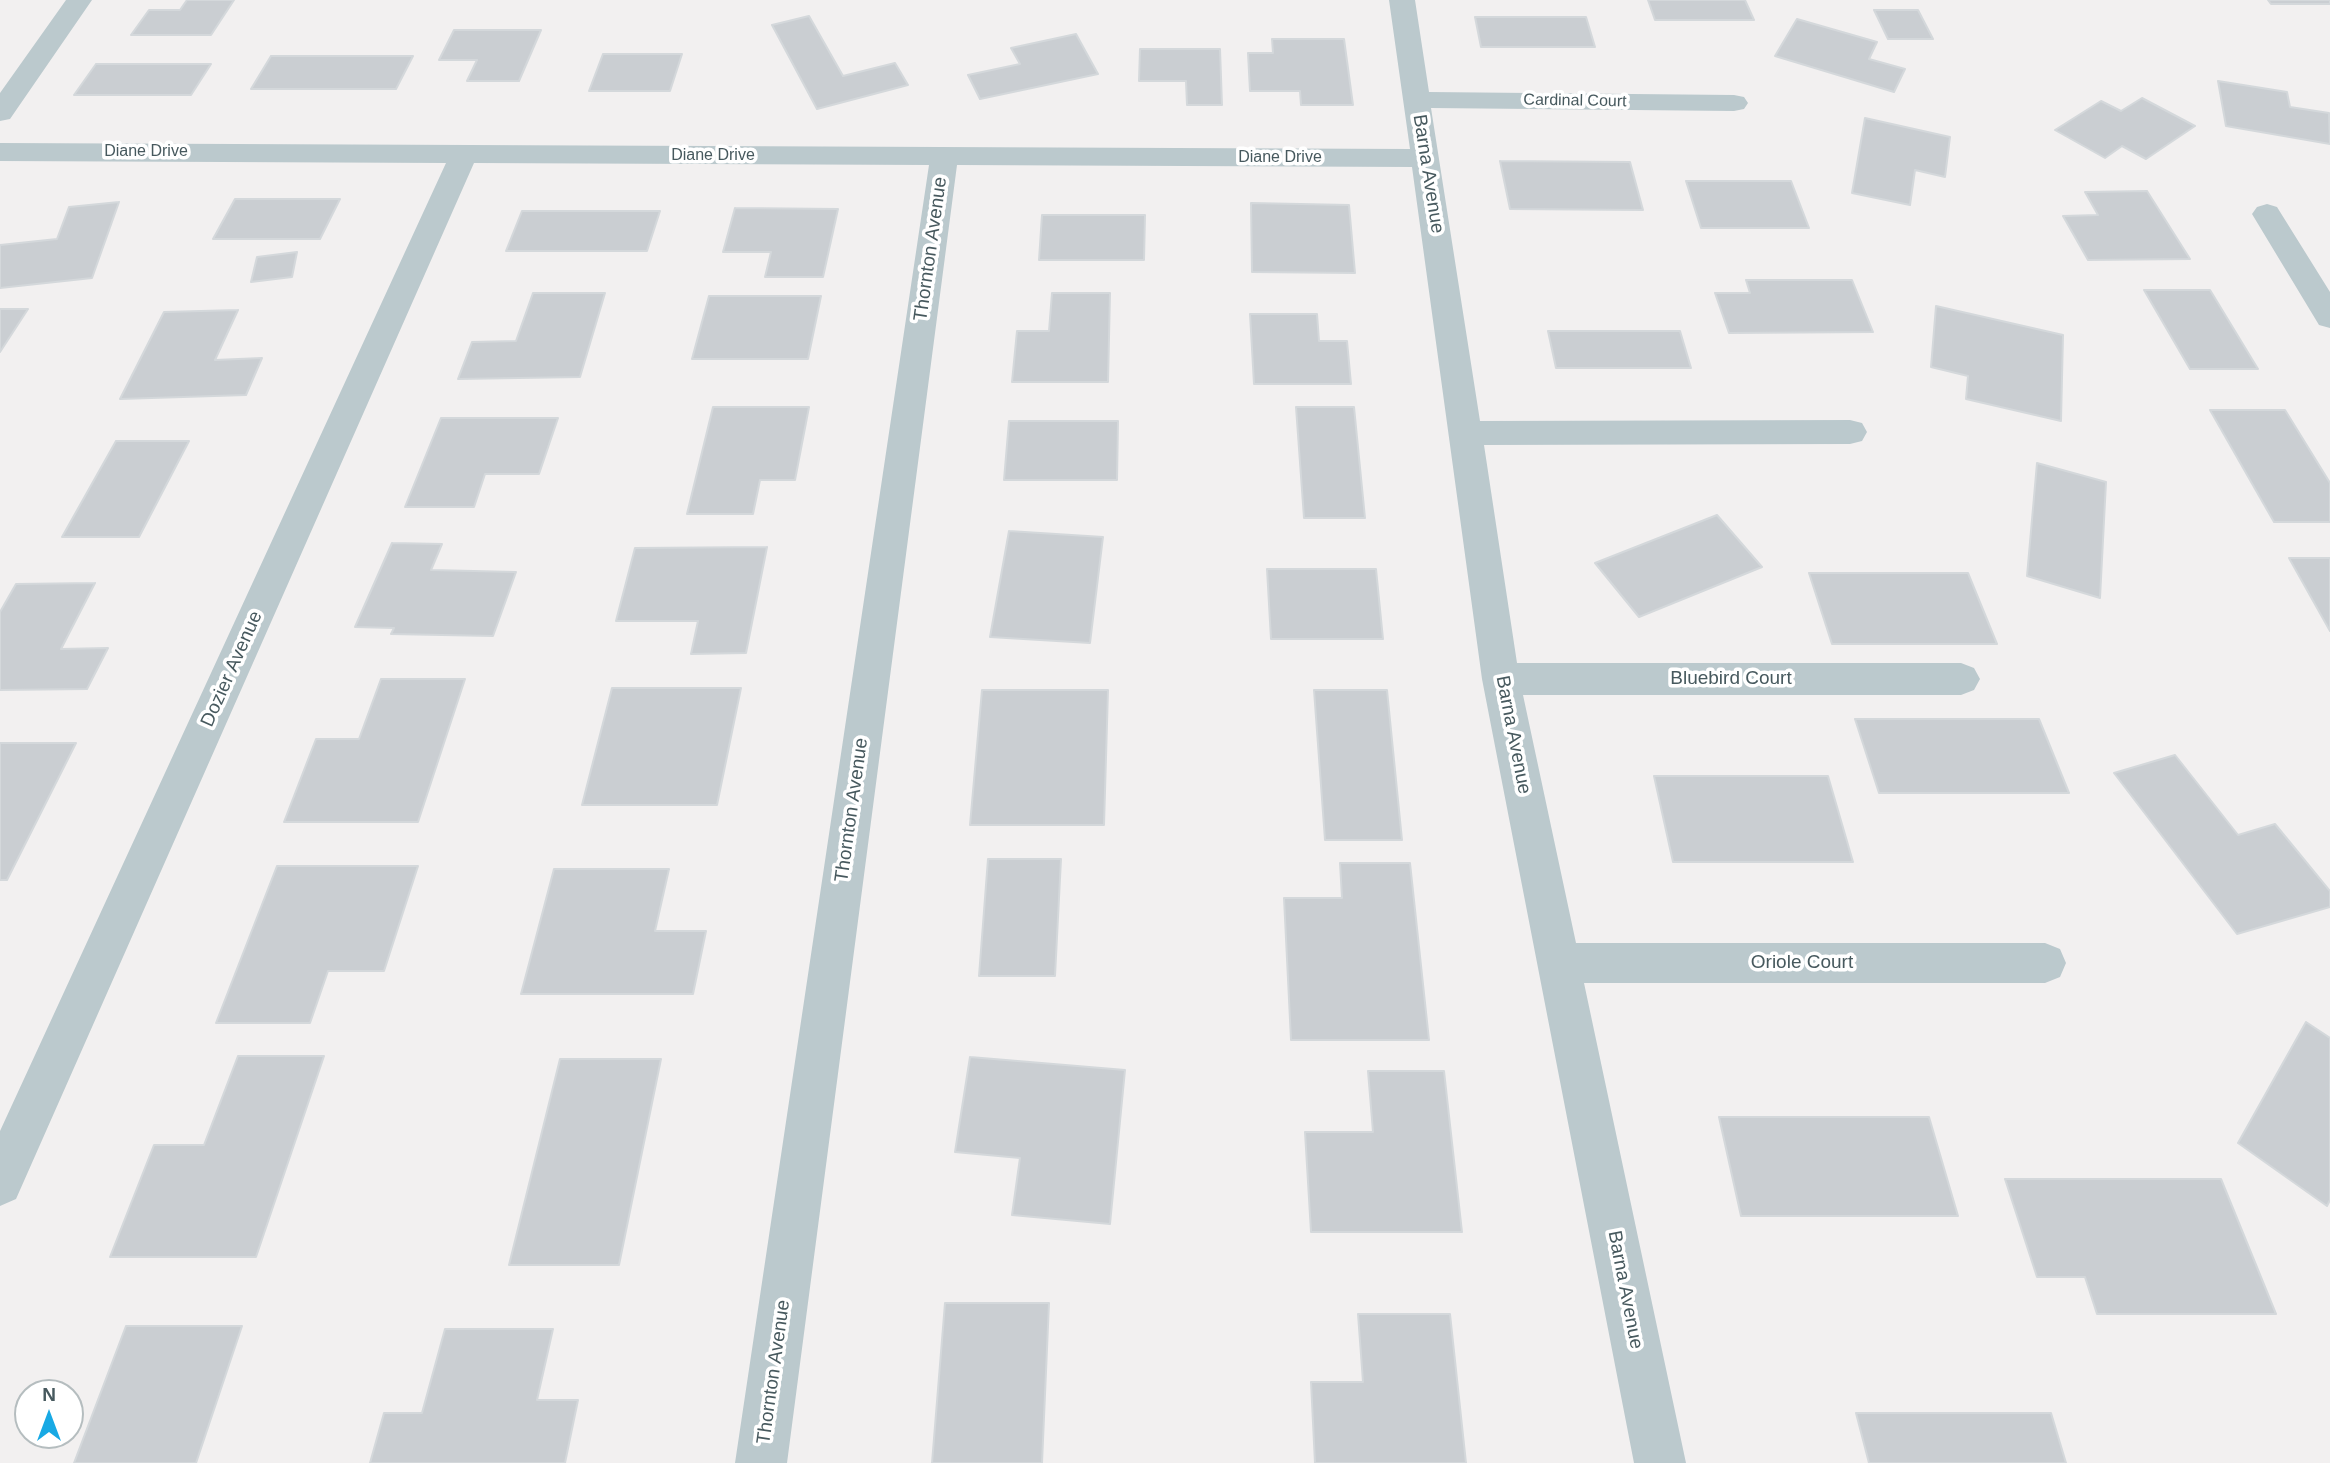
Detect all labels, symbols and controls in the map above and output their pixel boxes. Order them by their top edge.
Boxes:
street label: Cardinal Court [1523,91,1627,111]
street label: Barna Avenue [1407,113,1449,235]
street label: Diane Drive [104,142,188,162]
street label: Diane Drive [671,146,755,166]
street label: Diane Drive [1238,148,1322,168]
street label: Thornton Avenue [910,175,952,323]
street label: Dozier Avenue [196,608,268,730]
street label: Bluebird Court [1670,668,1792,690]
street label: Barna Avenue [1490,674,1536,796]
street label: Thornton Avenue [831,736,873,884]
street label: Oriole Court [1751,952,1853,974]
street label: Barna Avenue [1602,1229,1648,1351]
street label: Thornton Avenue [753,1298,795,1446]
north arrow [14,1379,84,1449]
text: N [42,1384,56,1405]

